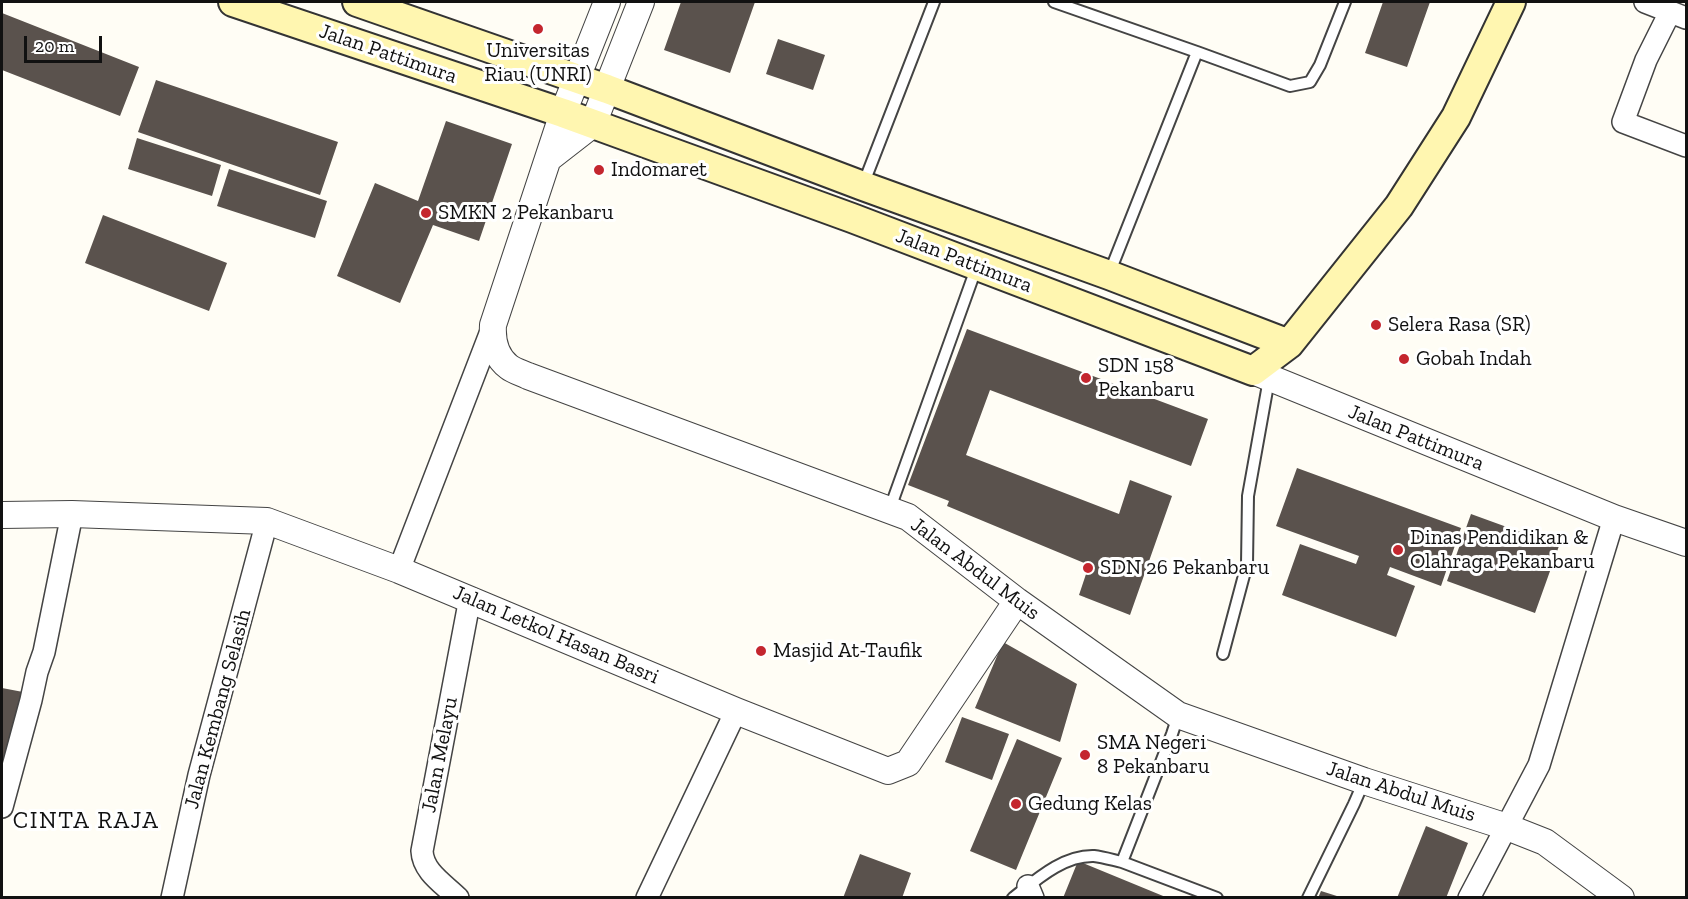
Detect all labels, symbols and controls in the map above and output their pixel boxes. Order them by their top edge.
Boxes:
street label: Jalan Pattimura [316,19,460,89]
marker: Universitas Riau (UNRI) [531,22,545,36]
scale bar [27,24,105,62]
text: 20 m [35,35,74,57]
place label: Universitas Riau (UNRI) [484,38,592,88]
place label: Indomaret [611,157,707,183]
marker: Indomaret [592,163,606,177]
place label: SMKN 2 Pekanbaru [438,200,614,226]
marker: SMKN 2 Pekanbaru [419,206,433,220]
street label: Jalan Pattimura [892,223,1036,299]
place label: Selera Rasa (SR) [1388,312,1530,338]
marker: Selera Rasa (SR) [1369,318,1383,332]
place label: Gobah Indah [1416,346,1531,372]
marker: Gobah Indah [1397,352,1411,366]
place label: SDN 158 Pekanbaru [1098,353,1195,403]
marker: SDN 158 Pekanbaru [1079,371,1093,385]
street label: Jalan Pattimura [1344,399,1488,477]
street label: Jalan Abdul Muis [905,512,1045,626]
place label: Dinas Pendidikan & Olahraga Pekanbaru [1410,525,1594,575]
marker: Dinas Pendidikan & Olahraga Pekanbaru [1391,543,1405,557]
place label: SDN 26 Pekanbaru [1100,555,1269,581]
marker: SDN 26 Pekanbaru [1081,561,1095,575]
street label: Jalan Letkol Hasan Basri [449,580,663,690]
street label: Jalan Kembang Selasih [179,606,257,812]
place label: Masjid At-Taufik [773,638,922,664]
marker: Masjid At-Taufik [754,644,768,658]
street label: Jalan Melayu [416,695,464,815]
place label: SMA Negeri 8 Pekanbaru [1097,730,1210,780]
marker: SMA Negeri 8 Pekanbaru [1078,748,1092,762]
street label: Jalan Abdul Muis [1323,756,1479,828]
place label: Gedung Kelas [1028,791,1152,817]
marker: Gedung Kelas [1009,797,1023,811]
district label: CINTA RAJA [13,807,159,835]

